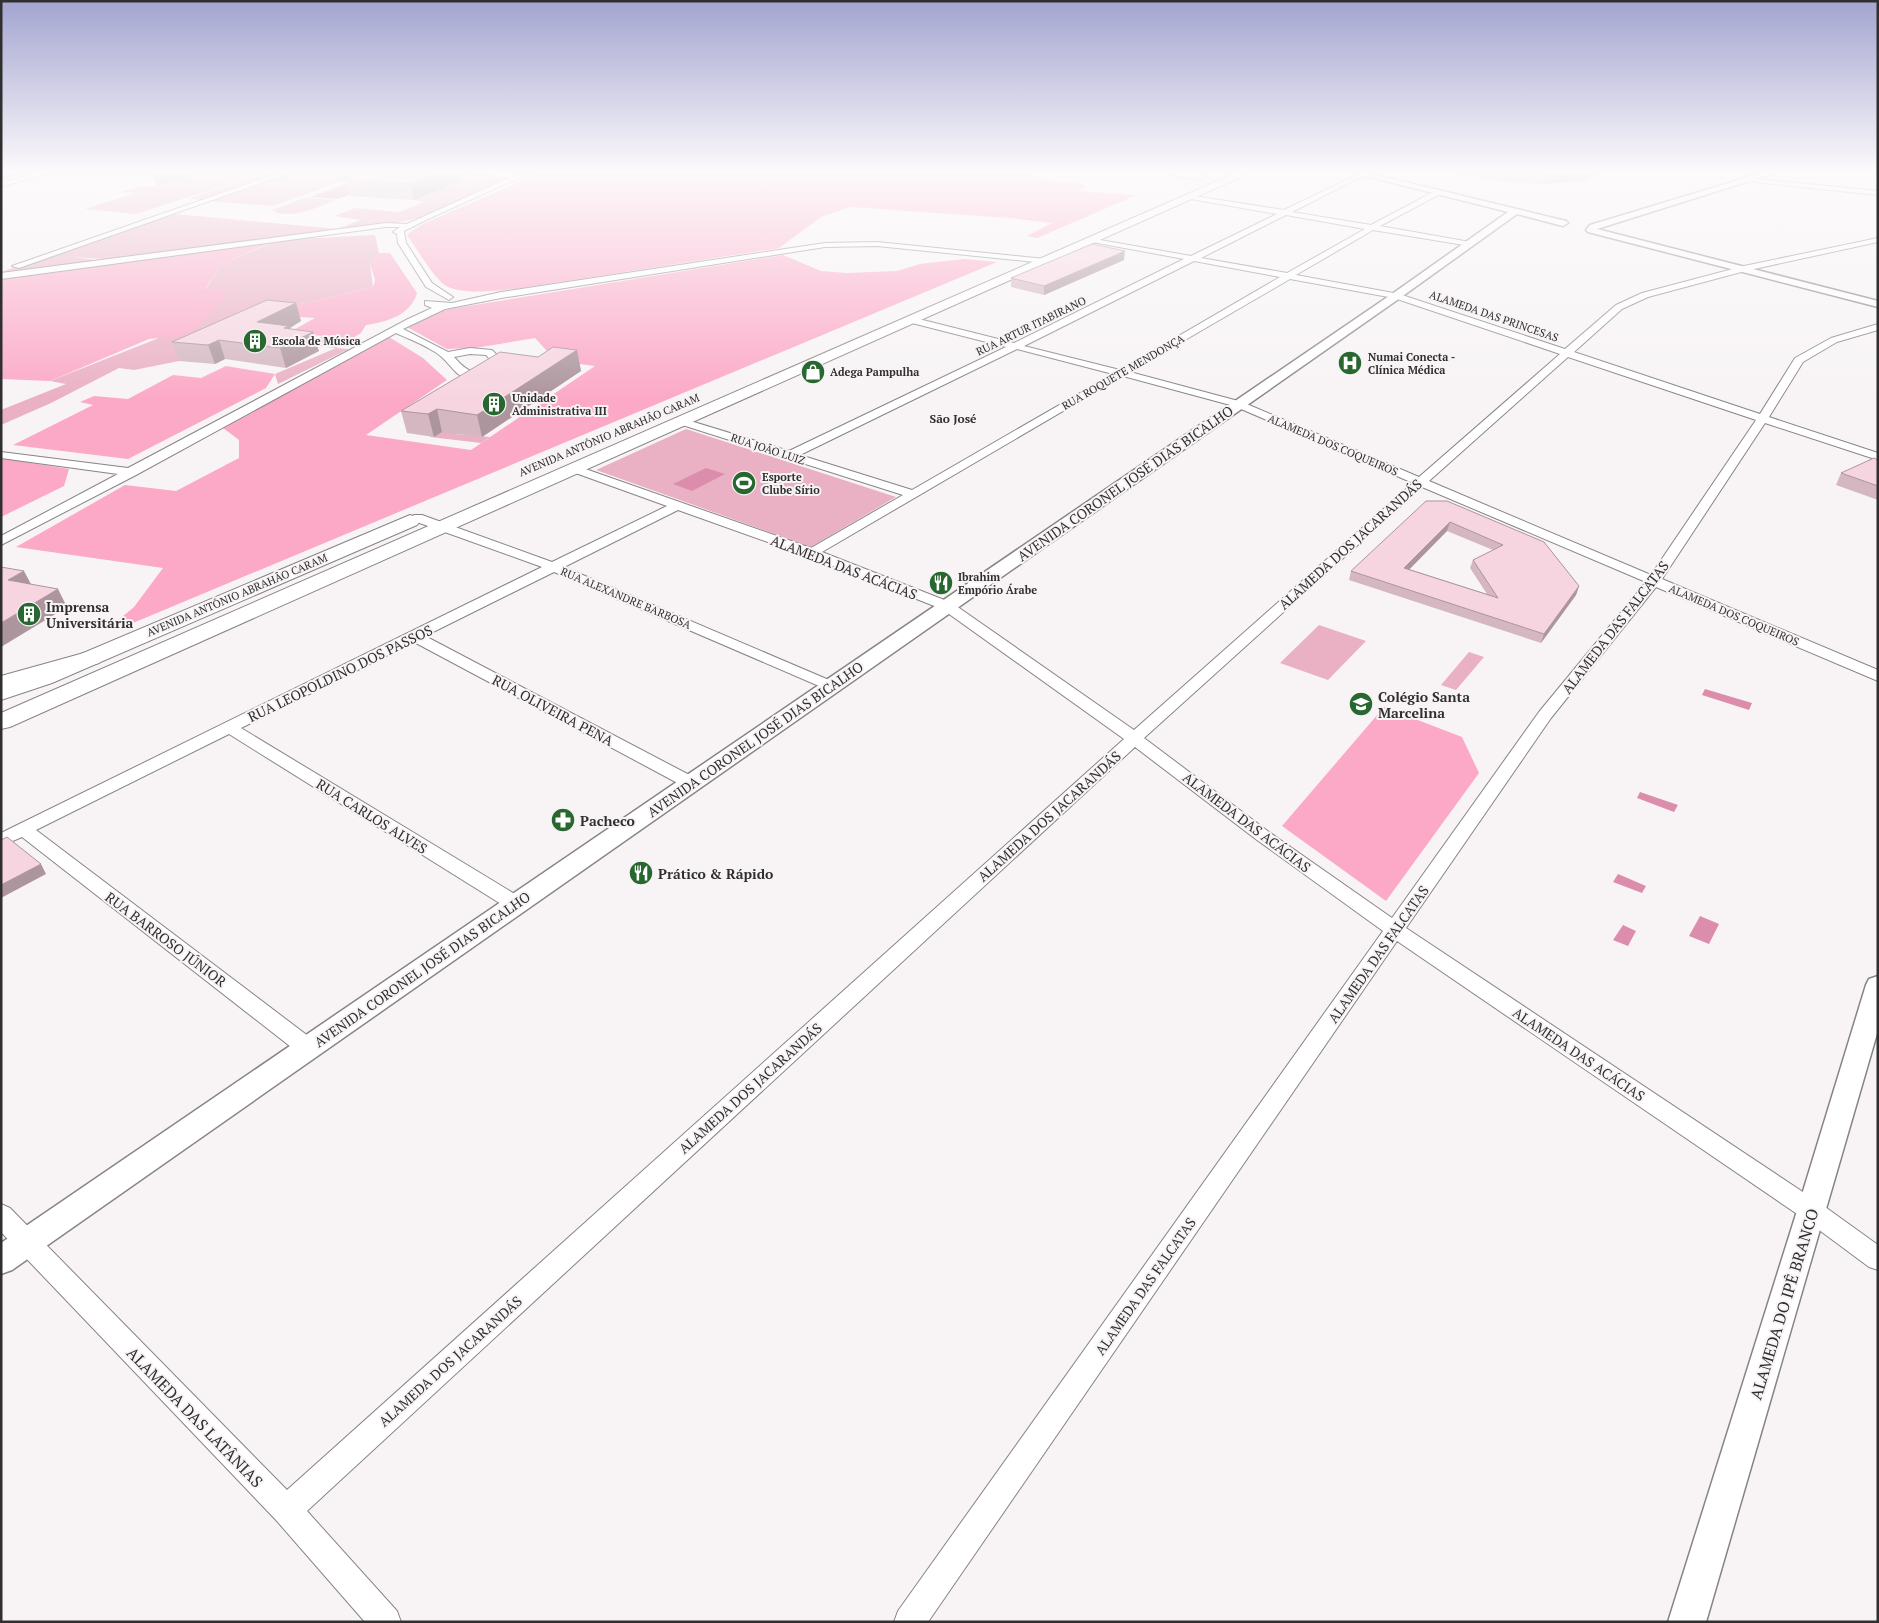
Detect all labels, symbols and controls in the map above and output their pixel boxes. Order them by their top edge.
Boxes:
street label: ALAMEDA DAS PRINCESAS [1428,287,1561,345]
street label: RUA ARTUR ITABIRANO [974,293,1088,359]
building icon: Escola de Música [242,328,268,354]
street label: RUA ROQUETE MENDONÇA [1059,331,1187,413]
place label: Escola de Música [272,334,361,348]
hospital icon: Numai Conecta - Clínica Médica [1337,350,1363,376]
place label: Numai Conecta - Clínica Médica [1368,350,1455,377]
shop icon: Adega Pampulha [800,359,826,385]
place label: Adega Pampulha [830,365,919,379]
street label: AVENIDA ANTÔNIO ABRAHÃO CARAM [517,390,702,480]
building icon: Unidade Administrativa III [481,391,507,417]
place label: Unidade Administrativa III [512,391,607,418]
street label: AVENIDA CORONEL JOSÉ DIAS BICALHO [1013,401,1237,565]
district label: São José [929,411,977,426]
street label: ALAMEDA DOS COQUEIROS [1266,411,1400,479]
street label: RUA JOÃO LUIZ [729,430,807,468]
sports icon: Esporte Clube Sírio [731,470,757,496]
place label: Esporte Clube Sírio [762,470,820,497]
street label: ALAMEDA DOS JACARANDÁS [1274,474,1426,614]
street label: ALAMEDA DAS ACÁCIAS [768,530,920,604]
street label: AVENIDA ANTÔNIO ABRAHÃO CARAM [145,550,330,640]
street label: ALAMEDA DAS FALCATAS [1557,557,1673,697]
street label: RUA ALEXANDRE BARBOSA [559,564,694,632]
restaurant icon: Ibrahim Empório Árabe [928,570,954,596]
place label: Ibrahim Empório Árabe [958,570,1037,597]
street label: ALAMEDA DOS COQUEIROS [1667,581,1801,649]
place label: Imprensa Universitária [46,597,134,632]
building icon: Imprensa Universitária [16,601,42,627]
street label: RUA LEOPOLDINO DOS PASSOS [245,620,435,726]
street label: AVENIDA CORONEL JOSÉ DIAS BICALHO [643,657,867,821]
street label: RUA OLIVEIRA PENA [489,670,617,750]
place label: Colégio Santa Marcelina [1378,687,1470,722]
school or university icon: Colégio Santa Marcelina [1348,691,1374,717]
street label: ALAMEDA DOS JACARANDÁS [973,746,1125,886]
street label: ALAMEDA DAS ACÁCIAS [1179,768,1315,876]
street label: RUA CARLOS ALVES [313,774,431,858]
pharmacy icon: Pacheco [550,807,576,833]
place label: Pacheco [580,811,635,830]
restaurant icon: Prático & Rápido [628,860,654,886]
place label: Prático & Rápido [658,864,773,883]
street label: ALAMEDA DAS FALCATAS [1323,881,1433,1027]
street label: RUA BARROSO JÚNIOR [102,887,230,991]
street label: AVENIDA CORONEL JOSÉ DIAS BICALHO [310,887,534,1051]
street label: ALAMEDA DAS ACÁCIAS [1509,1003,1649,1105]
street label: ALAMEDA DOS JACARANDÁS [674,1018,826,1158]
street label: ALAMEDA DO IPÊ BRANCO [1744,1206,1824,1402]
street label: ALAMEDA DAS FALCATAS [1090,1213,1200,1359]
street label: ALAMEDA DOS JACARANDÁS [374,1291,526,1431]
street label: ALAMEDA DAS LATÂNIAS [122,1342,268,1492]

